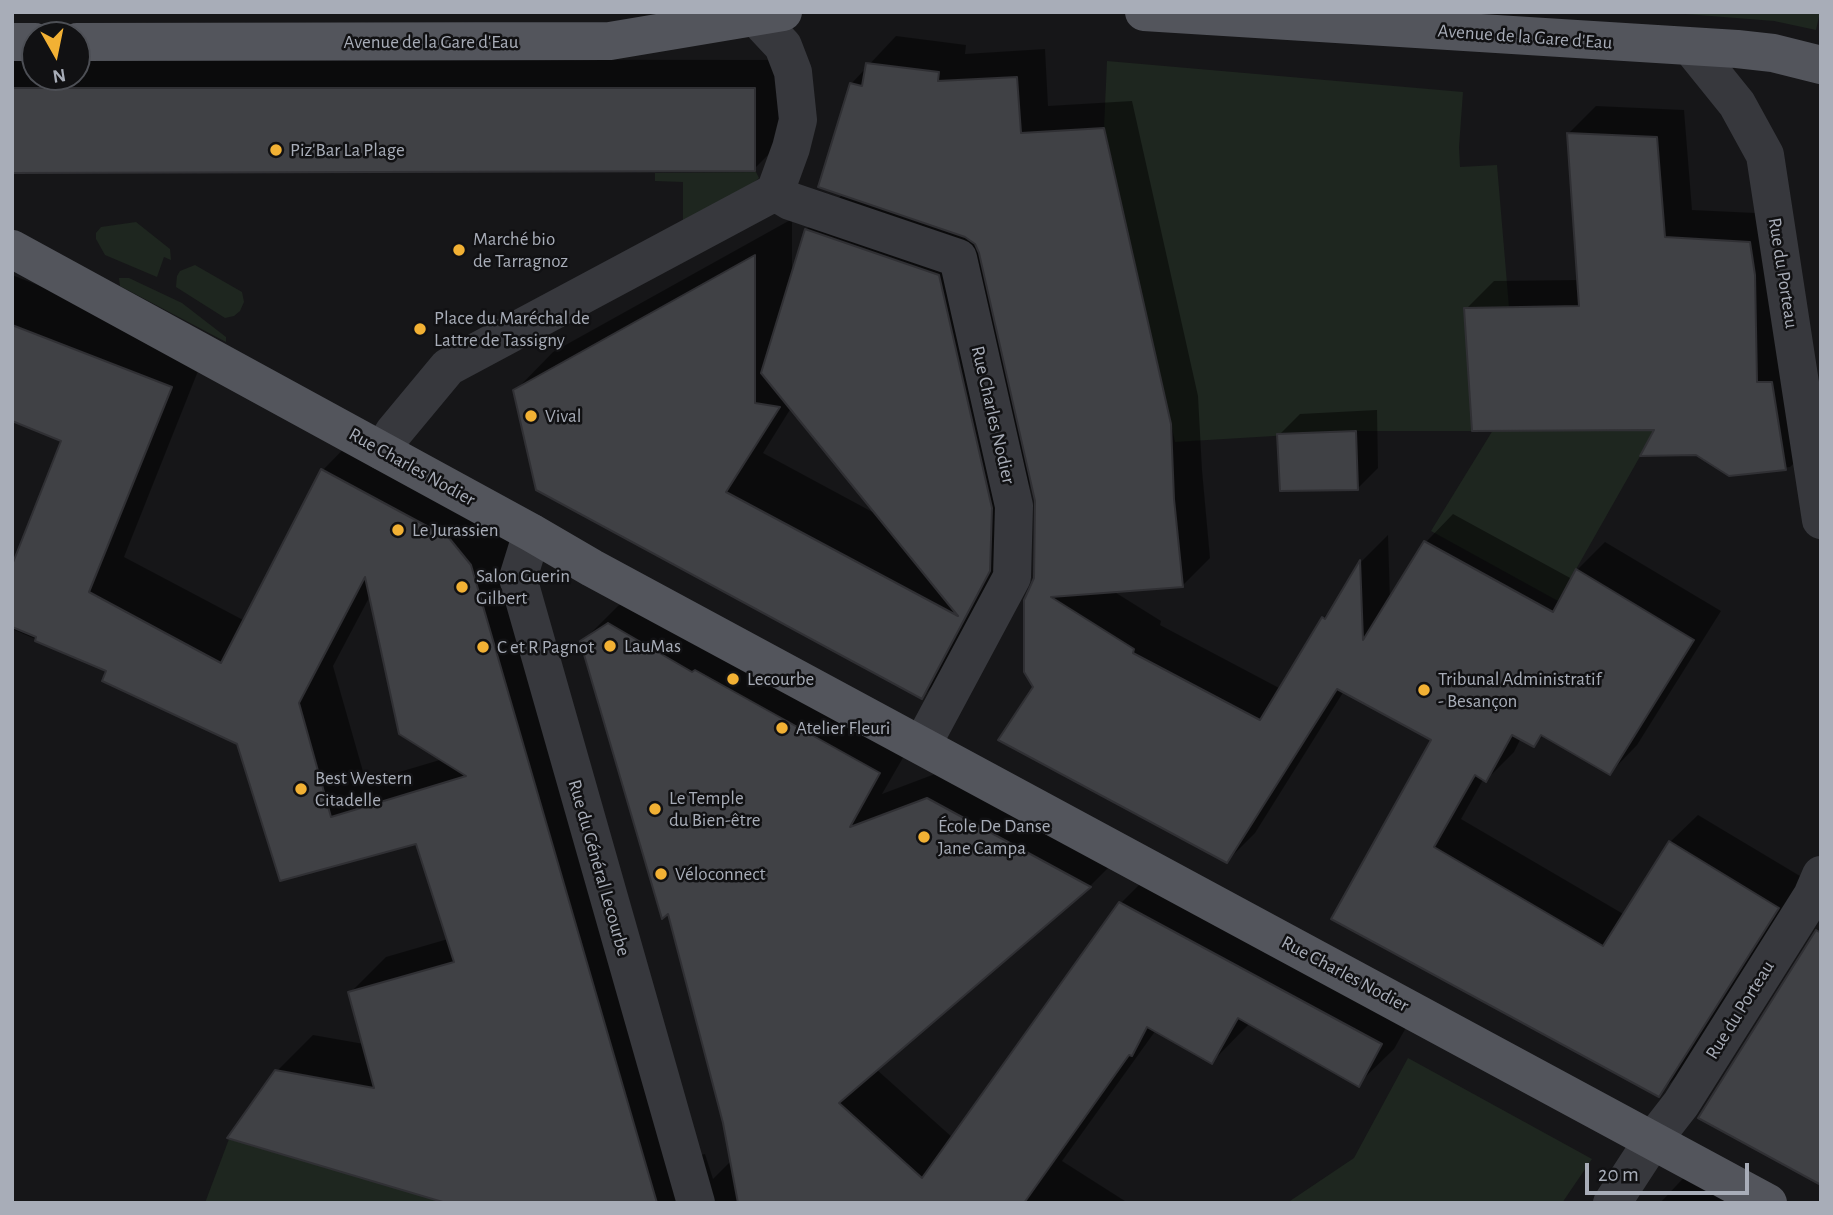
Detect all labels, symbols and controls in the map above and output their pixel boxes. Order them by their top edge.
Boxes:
street label: Avenue de la Gare d'Eau [1437,20,1613,54]
north arrow [21,21,91,91]
street label: Avenue de la Gare d'Eau [344,31,518,53]
text: N [51,65,67,86]
place label: Piz'Bar La Plage [290,139,405,161]
marker: Piz'Bar La Plage [268,142,284,158]
street label: Rue du Porteau [1763,216,1803,330]
place label: Marché bio de Tarragnoz [473,228,568,272]
marker: Marché bio de Tarragnoz [451,242,467,258]
place label: Place du Maréchal de Lattre de Tassigny [434,307,590,351]
marker: Place du Maréchal de Lattre de Tassigny [412,321,428,337]
street label: Rue Charles Nodier [966,344,1020,486]
place label: Vival [545,405,581,427]
marker: Vival [523,408,539,424]
street label: Rue Charles Nodier [345,423,479,511]
place label: Le Jurassien [412,519,499,541]
marker: Le Jurassien [390,522,406,538]
place label: Salon Guerin Gilbert [476,565,570,609]
marker: Salon Guerin Gilbert [454,579,470,595]
place label: LauMas [624,635,681,657]
place label: C et R Pagnot [497,636,594,658]
marker: LauMas [602,638,618,654]
marker: C et R Pagnot [475,639,491,655]
place label: Lecourbe [747,668,814,690]
place label: Tribunal Administratif - Besançon [1438,668,1601,712]
marker: Lecourbe [725,671,741,687]
marker: Tribunal Administratif - Besançon [1416,682,1432,698]
place label: Atelier Fleuri [796,717,890,739]
marker: Atelier Fleuri [774,720,790,736]
place label: Best Western Citadelle [315,767,412,811]
street label: Rue du Général Lecourbe [563,777,635,959]
marker: Best Western Citadelle [293,781,309,797]
place label: Le Temple du Bien-être [669,787,761,831]
marker: Le Temple du Bien-être [647,801,663,817]
place label: École De Danse Jane Campa [938,815,1051,859]
marker: École De Danse Jane Campa [916,829,932,845]
place label: Véloconnect [675,863,766,885]
marker: Véloconnect [653,866,669,882]
street label: Rue Charles Nodier [1277,931,1413,1017]
street label: Rue du Porteau [1701,957,1779,1063]
scale bar [1588,1148,1752,1192]
text: 20 m [1598,1164,1639,1185]

